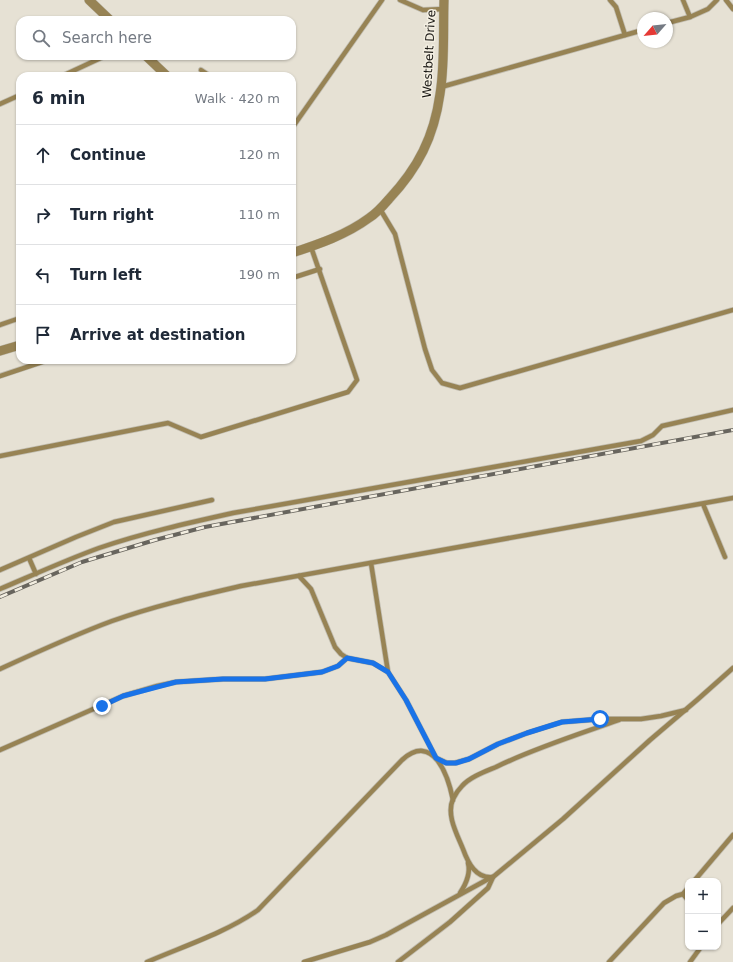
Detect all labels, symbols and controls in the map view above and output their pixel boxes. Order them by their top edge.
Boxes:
street label: Westbelt Drive [420,10,438,98]
north arrow [637,12,673,48]
search box [16,16,296,60]
icon: search [30,27,52,49]
text: Search here [62,29,152,47]
text: 6 min [32,88,85,108]
text: Walk · 420 m [195,91,280,106]
icon: ahead [32,144,54,166]
text: Continue [70,146,146,164]
text: 120 m [238,147,280,162]
icon: right [32,204,54,226]
text: Turn right [70,206,154,224]
text: 110 m [238,207,280,222]
icon: left [32,264,54,286]
text: Turn left [70,266,142,284]
text: 190 m [238,267,280,282]
icon: arrive [32,324,54,346]
text: Arrive at destination [70,326,245,344]
route end [93,697,111,715]
route start [591,710,609,728]
map controls [685,878,721,950]
button: + [685,878,721,914]
button: − [685,914,721,950]

